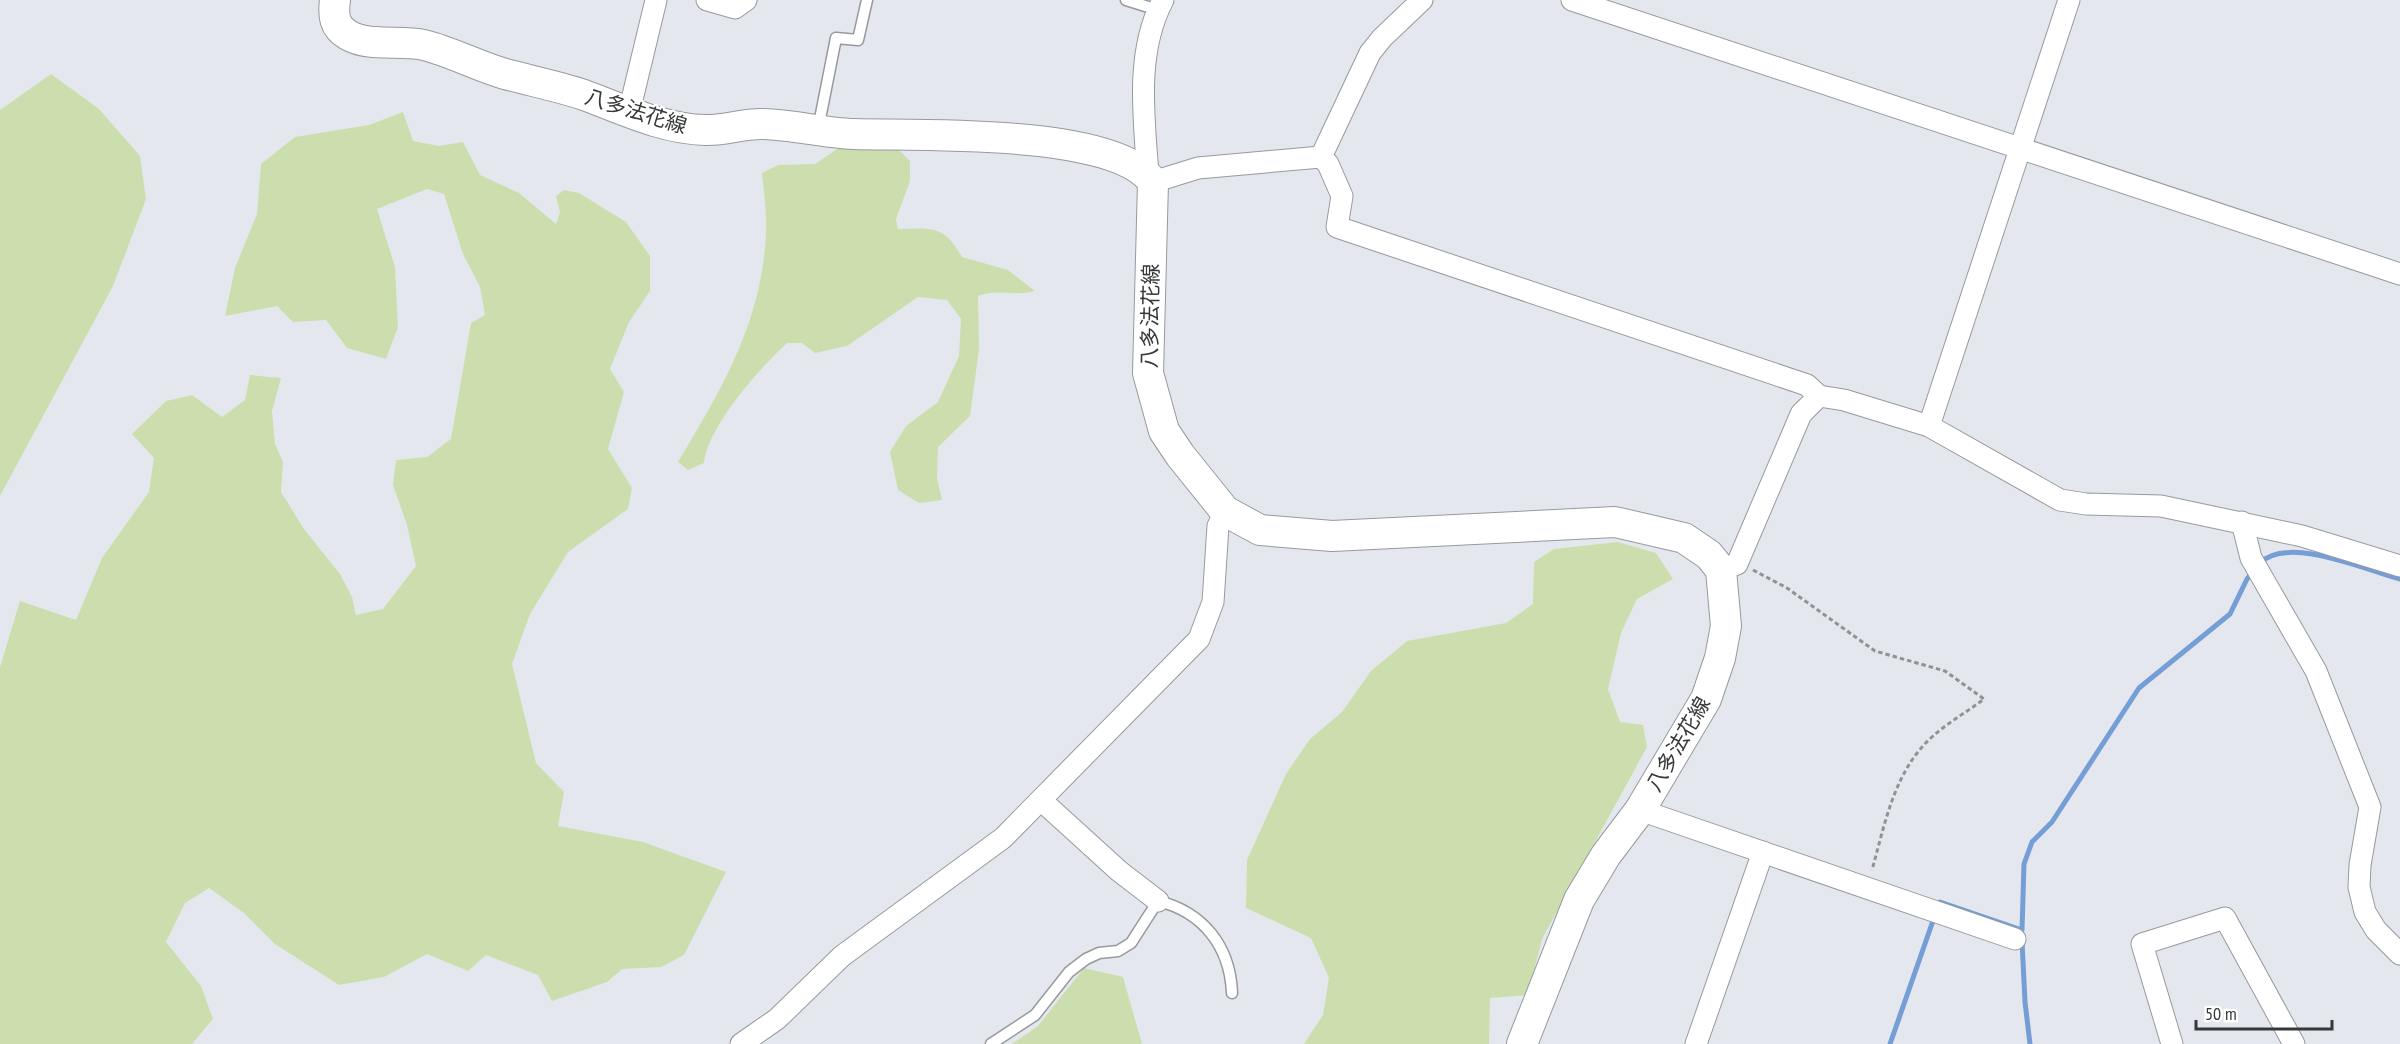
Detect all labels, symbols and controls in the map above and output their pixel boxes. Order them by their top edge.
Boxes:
street label: 八多法花線 [582,83,690,139]
street label: 八多法花線 [1136,263,1164,369]
street label: 八多法花線 [1640,692,1716,796]
scale bar [2196,993,2332,1031]
text: 50 m [2205,1002,2237,1025]

